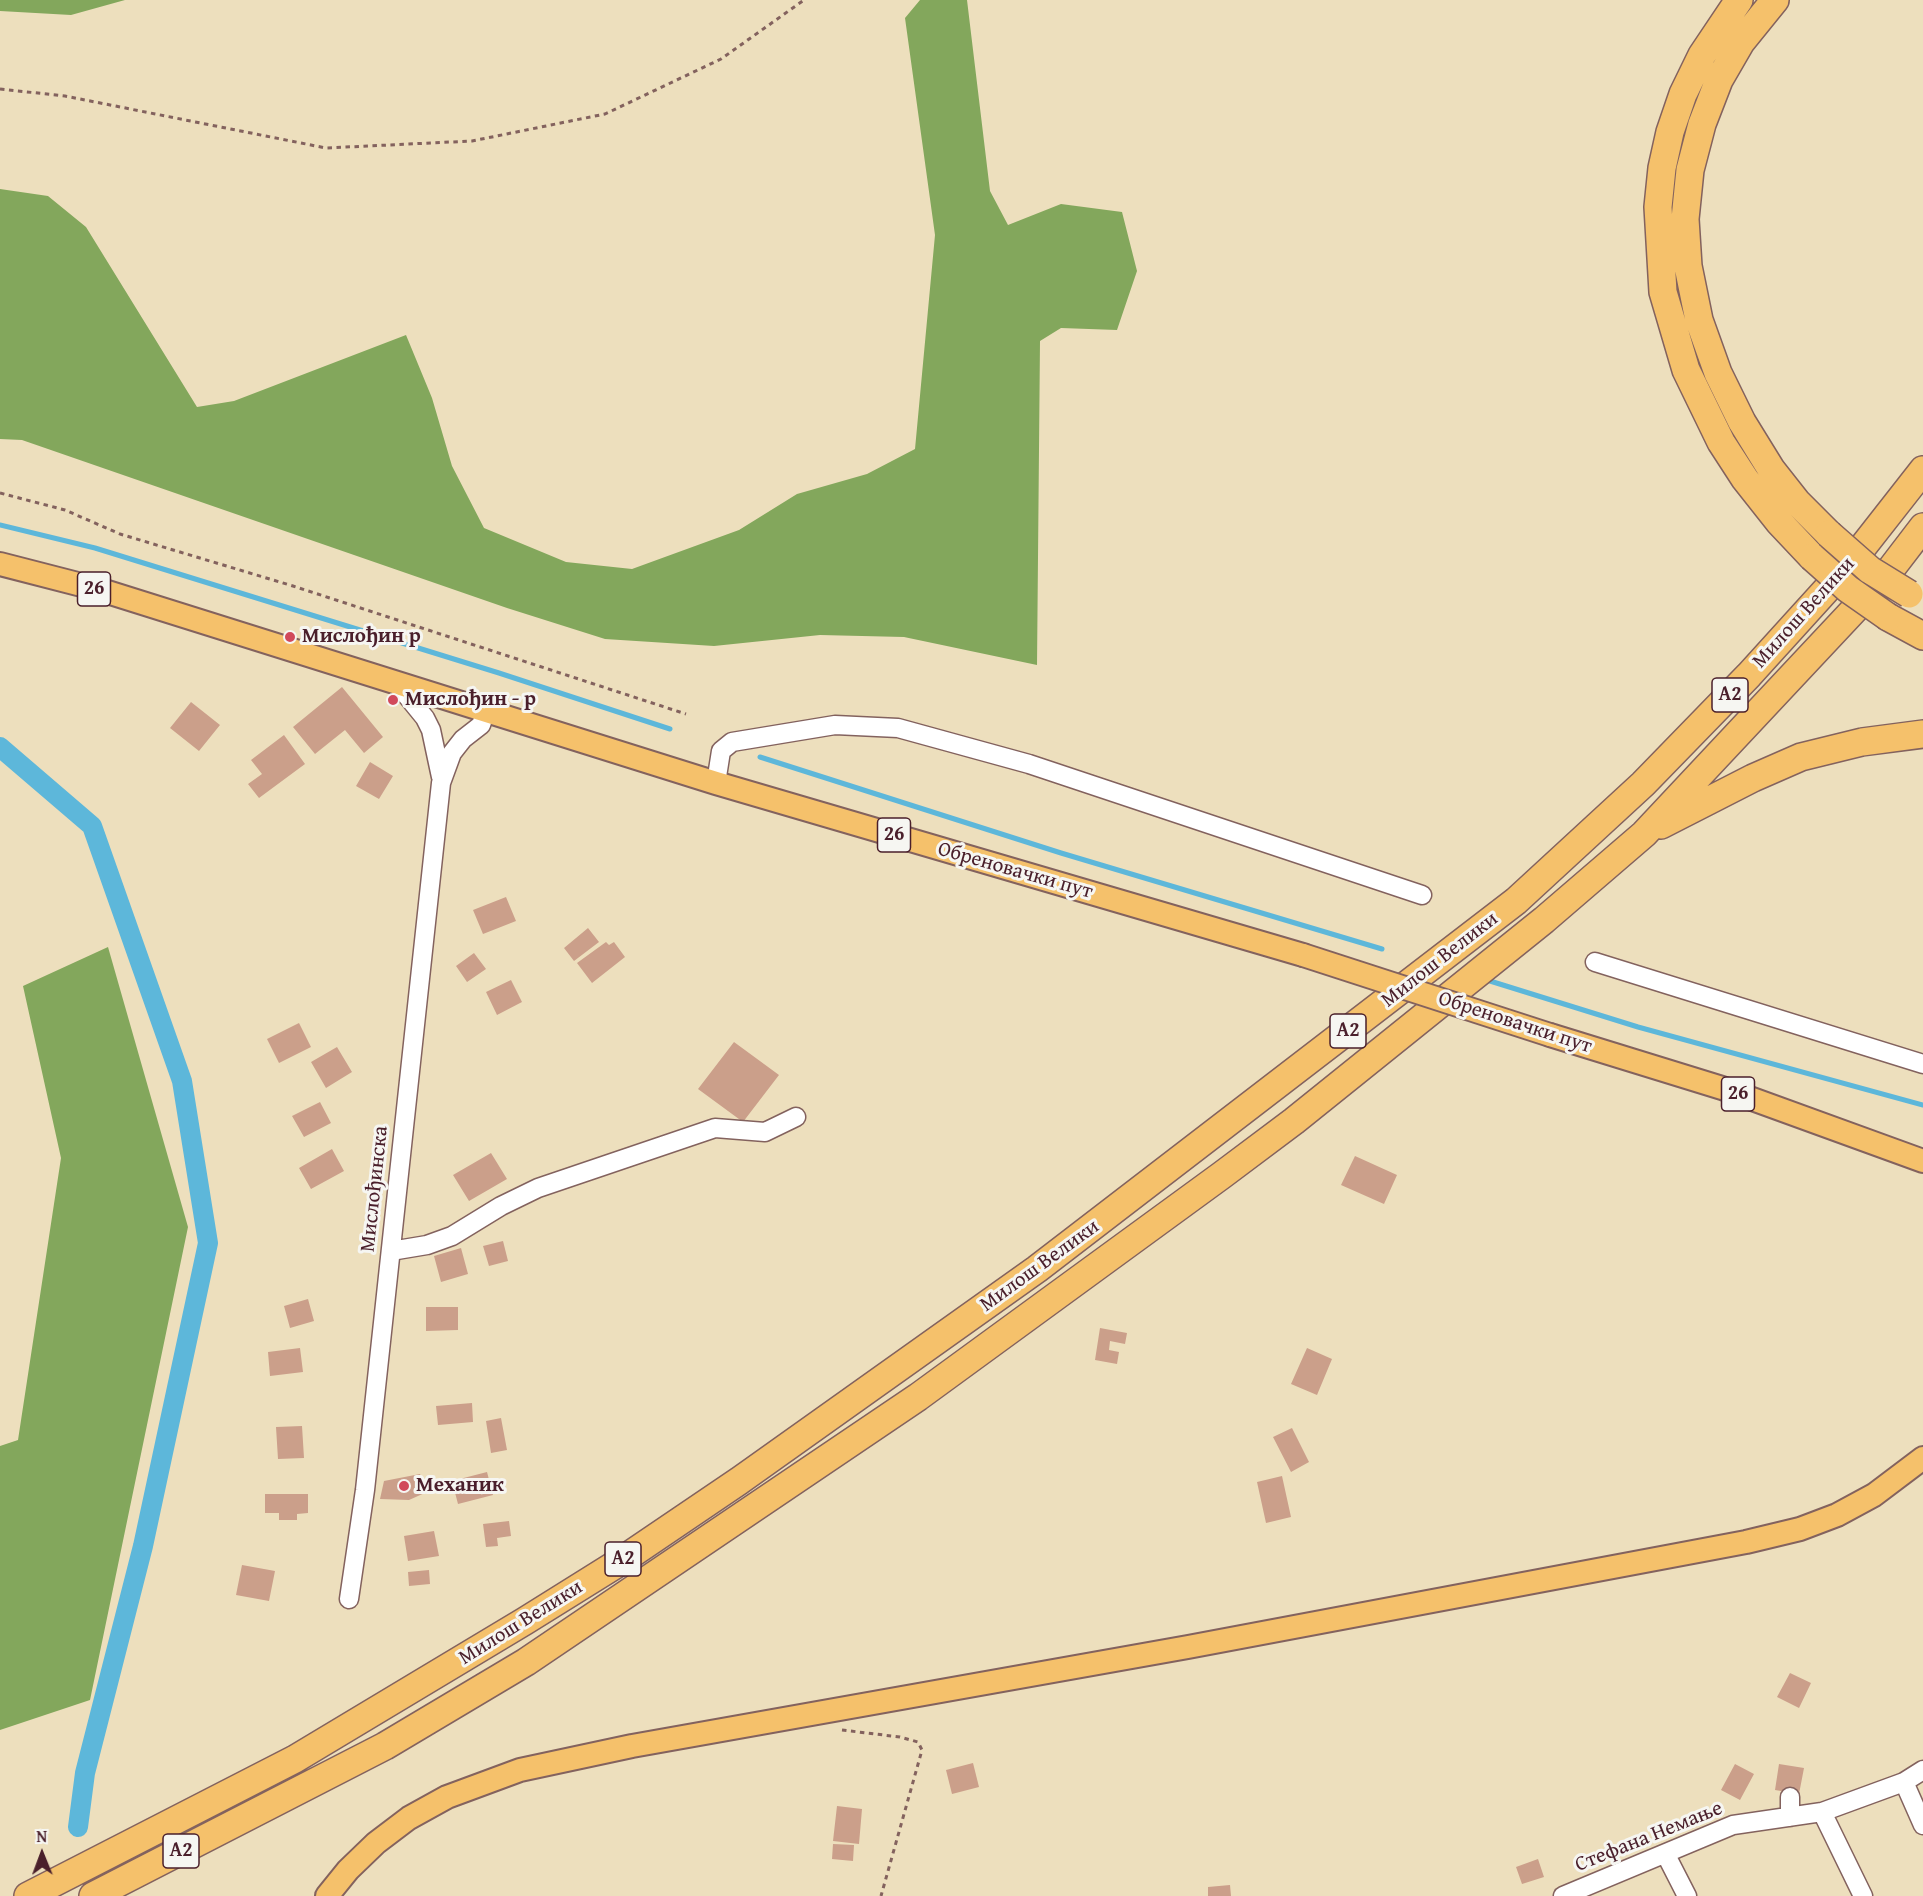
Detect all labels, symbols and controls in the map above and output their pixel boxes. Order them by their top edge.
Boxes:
street label: Милош Велики [1747,552,1861,674]
road number: 26 [78,572,110,606]
place label: Мислођин р [302,624,421,650]
marker: Мислођин р [283,630,297,644]
road number: A2 [1712,678,1748,712]
place label: Мислођин - р [405,687,536,713]
marker: Мислођин - р [386,693,400,707]
road number: 26 [878,818,910,852]
street label: Обреновачки пут [935,837,1095,905]
street label: Милош Велики [1377,907,1503,1013]
street label: Обреновачки пут [1435,986,1595,1060]
road number: A2 [1330,1014,1366,1048]
road number: 26 [1722,1077,1754,1111]
street label: Мислођинска [356,1125,394,1253]
street label: Милош Велики [976,1214,1104,1318]
place label: Механик [416,1473,504,1499]
marker: Механик [397,1479,411,1493]
road number: A2 [605,1542,641,1576]
street label: Милош Велики [455,1575,587,1671]
street label: Стефана Немање [1572,1796,1726,1878]
north arrow [12,1824,72,1884]
text: N [36,1824,47,1848]
road number: A2 [163,1834,199,1868]

